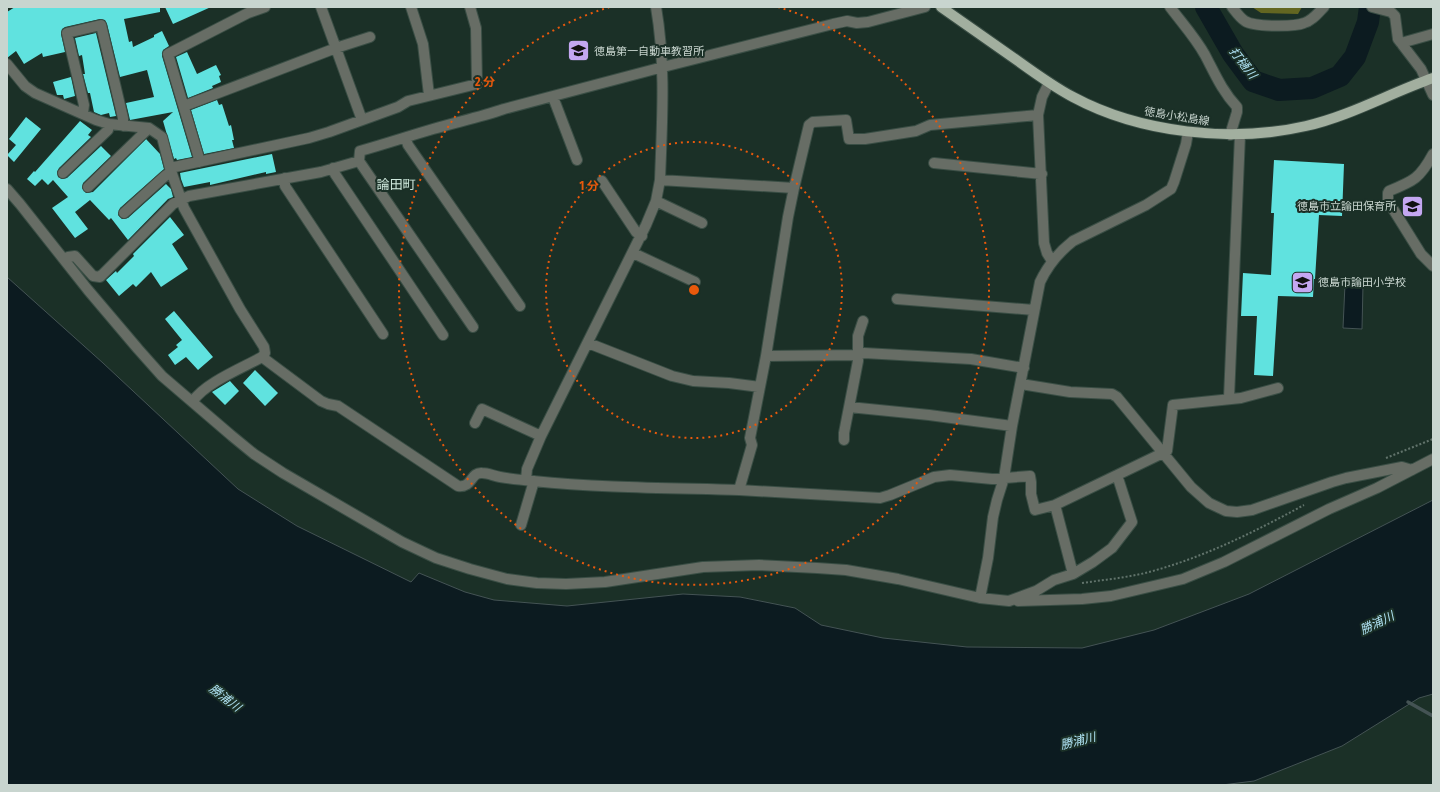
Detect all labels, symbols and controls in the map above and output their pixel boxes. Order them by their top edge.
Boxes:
school or university icon: 徳島第一自動車教習所 [566,38,592,64]
place label: 徳島第一自動車教習所 [594,45,705,58]
water label: 打樋川 [1226,45,1261,83]
text: 2 分 [474,75,495,89]
street label: 徳島小松島線 [1143,105,1211,128]
district label: 論田町 [376,177,416,192]
text: 1 分 [579,179,599,193]
school or university icon: 徳島市立論田保育所 [1399,193,1425,219]
place label: 徳島市立論田保育所 [1297,200,1397,213]
school or university icon: 徳島市論田小学校 [1289,269,1315,295]
place label: 徳島市論田小学校 [1318,276,1406,289]
centre of rings [687,283,701,297]
water label: 勝浦川 [1358,608,1398,637]
water label: 勝浦川 [206,682,245,716]
water label: 勝浦川 [1059,729,1099,752]

